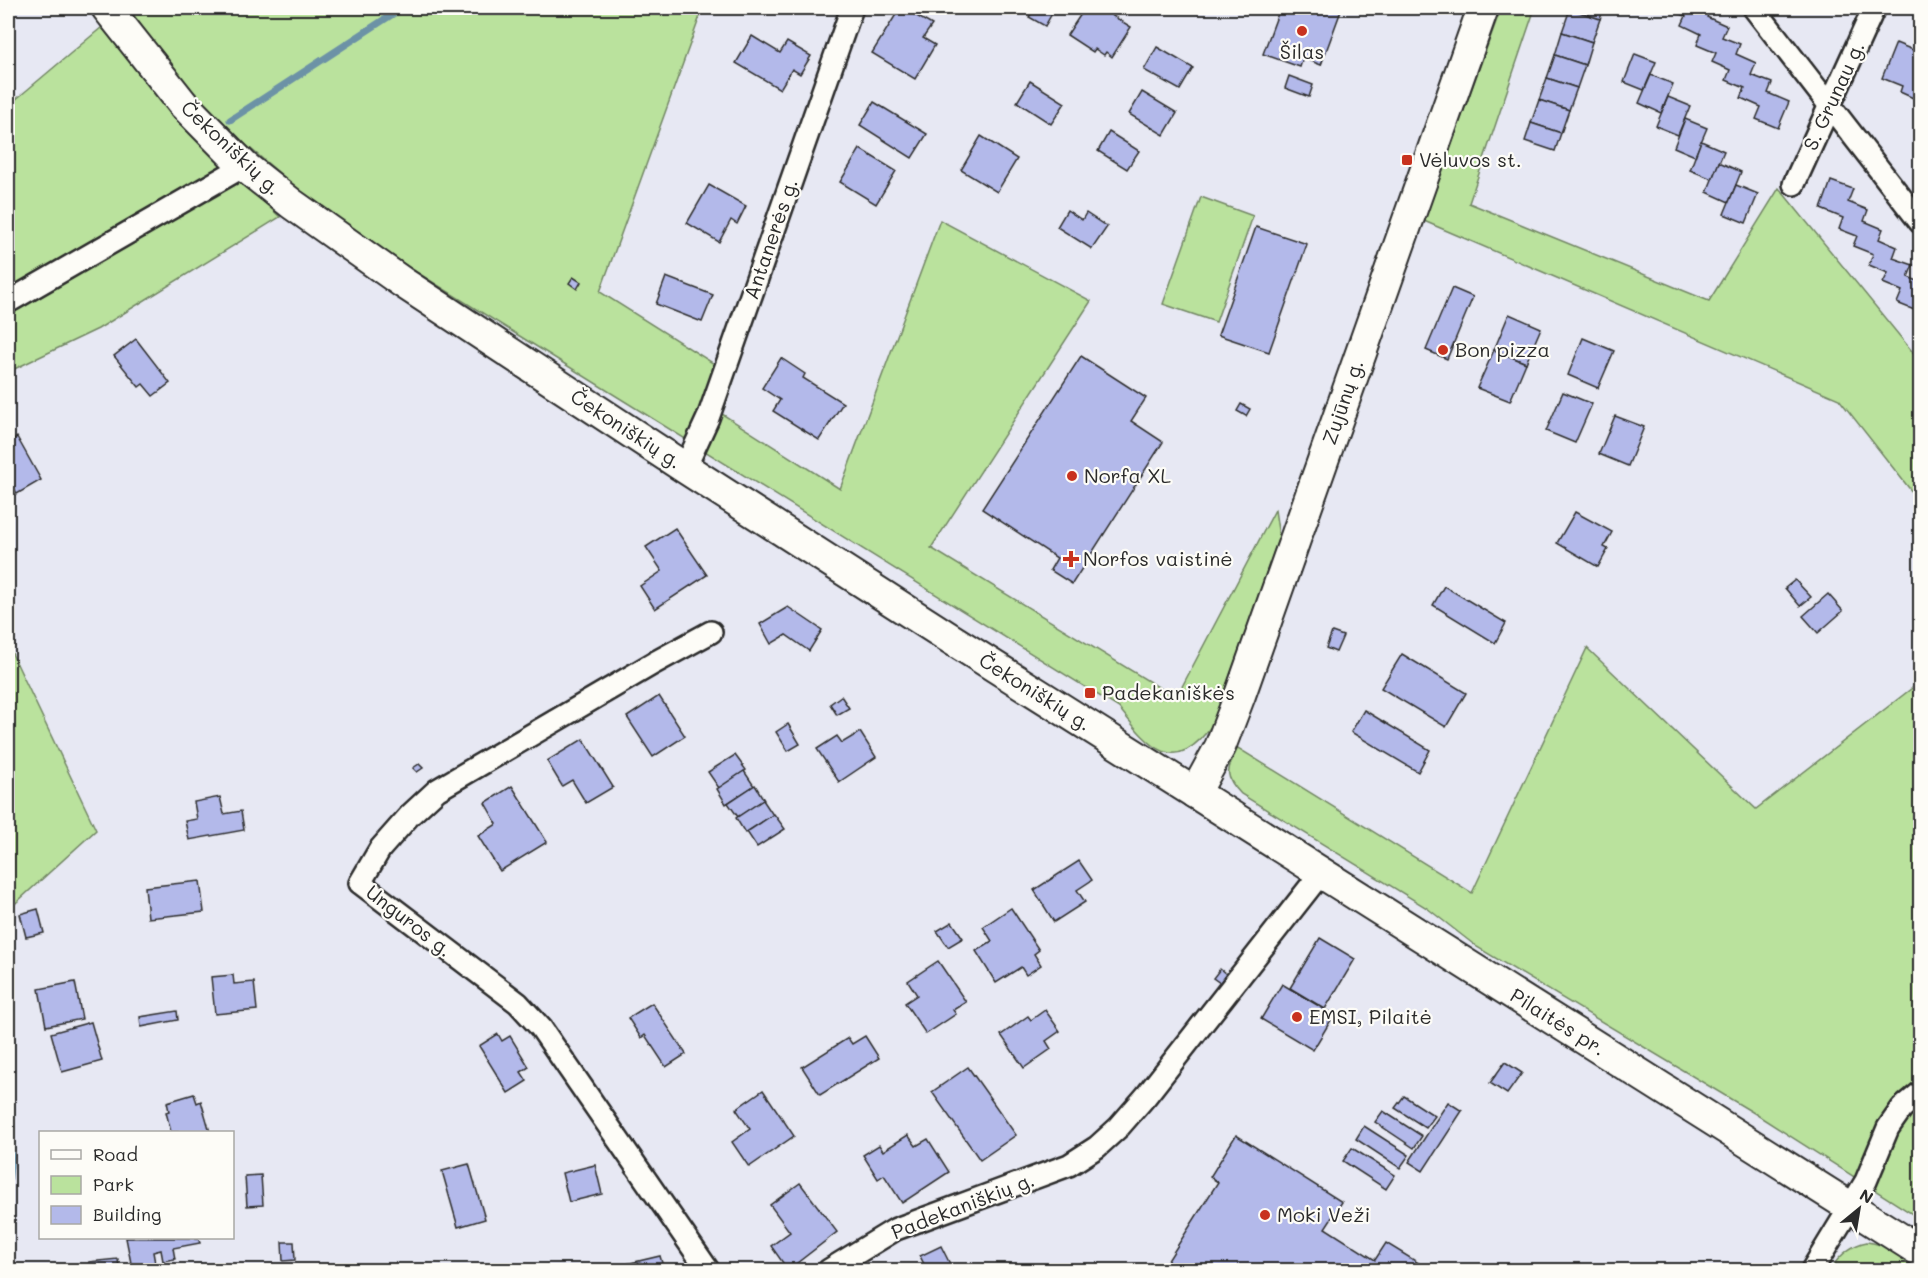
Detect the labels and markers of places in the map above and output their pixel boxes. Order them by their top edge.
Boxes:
marker: Šilas [1295,24,1309,38]
place label: Šilas [1280,38,1324,64]
place label: Vėluvos st. [1419,146,1522,172]
marker: Vėluvos st. [1400,153,1414,167]
place label: Bon pizza [1455,336,1550,362]
marker: Bon pizza [1436,343,1450,357]
place label: Norfa XL [1084,462,1172,488]
marker: Norfa XL [1065,469,1079,483]
place label: Norfos vaistinė [1083,545,1233,571]
marker: Norfos vaistinė [1064,552,1078,566]
place label: Padekaniškės [1102,679,1235,705]
marker: Padekaniškės [1083,686,1097,700]
place label: EMSI, Pilaitė [1309,1003,1432,1029]
marker: EMSI, Pilaitė [1290,1010,1304,1024]
place label: Moki Veži [1277,1201,1370,1227]
marker: Moki Veži [1258,1208,1272,1222]

